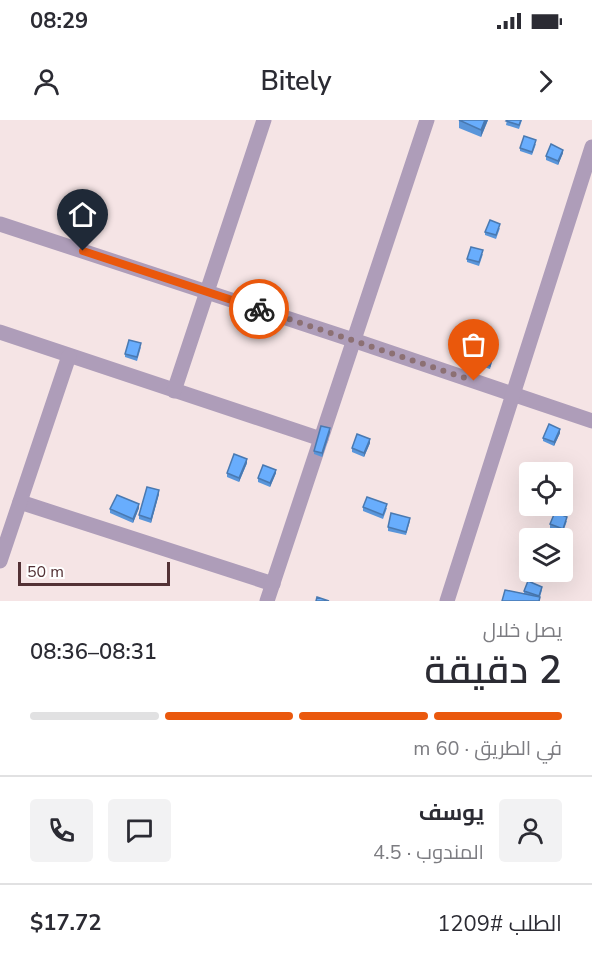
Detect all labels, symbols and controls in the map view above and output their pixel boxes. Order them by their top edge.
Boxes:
text: 08:29 [30,6,88,36]
text: Bitely [260,63,332,100]
icon: person [30,65,63,98]
icon: forward [529,65,562,98]
pin [57,189,108,251]
icon: home [66,198,99,231]
courier [229,279,289,339]
icon: bike [243,293,276,326]
pin [448,319,499,381]
icon: bag [457,328,490,361]
map controls [519,462,573,582]
button: locate [519,462,573,516]
button: layers [519,528,573,582]
scale bar [18,559,170,586]
text: 50 m [27,561,64,583]
text: يصل خلال [483,617,562,644]
text: 08:31–08:36 [30,637,157,667]
text: 2 دقيقة [424,644,562,697]
text: في الطريق · 60 m [413,735,562,762]
text: يوسف [419,798,484,828]
button: phone [30,799,93,862]
button: chat [108,799,171,862]
button: person [499,799,562,862]
text: المندوب · 4.5 [373,839,484,866]
text: $17.72 [30,908,101,938]
text: الطلب #1209 [437,909,562,939]

